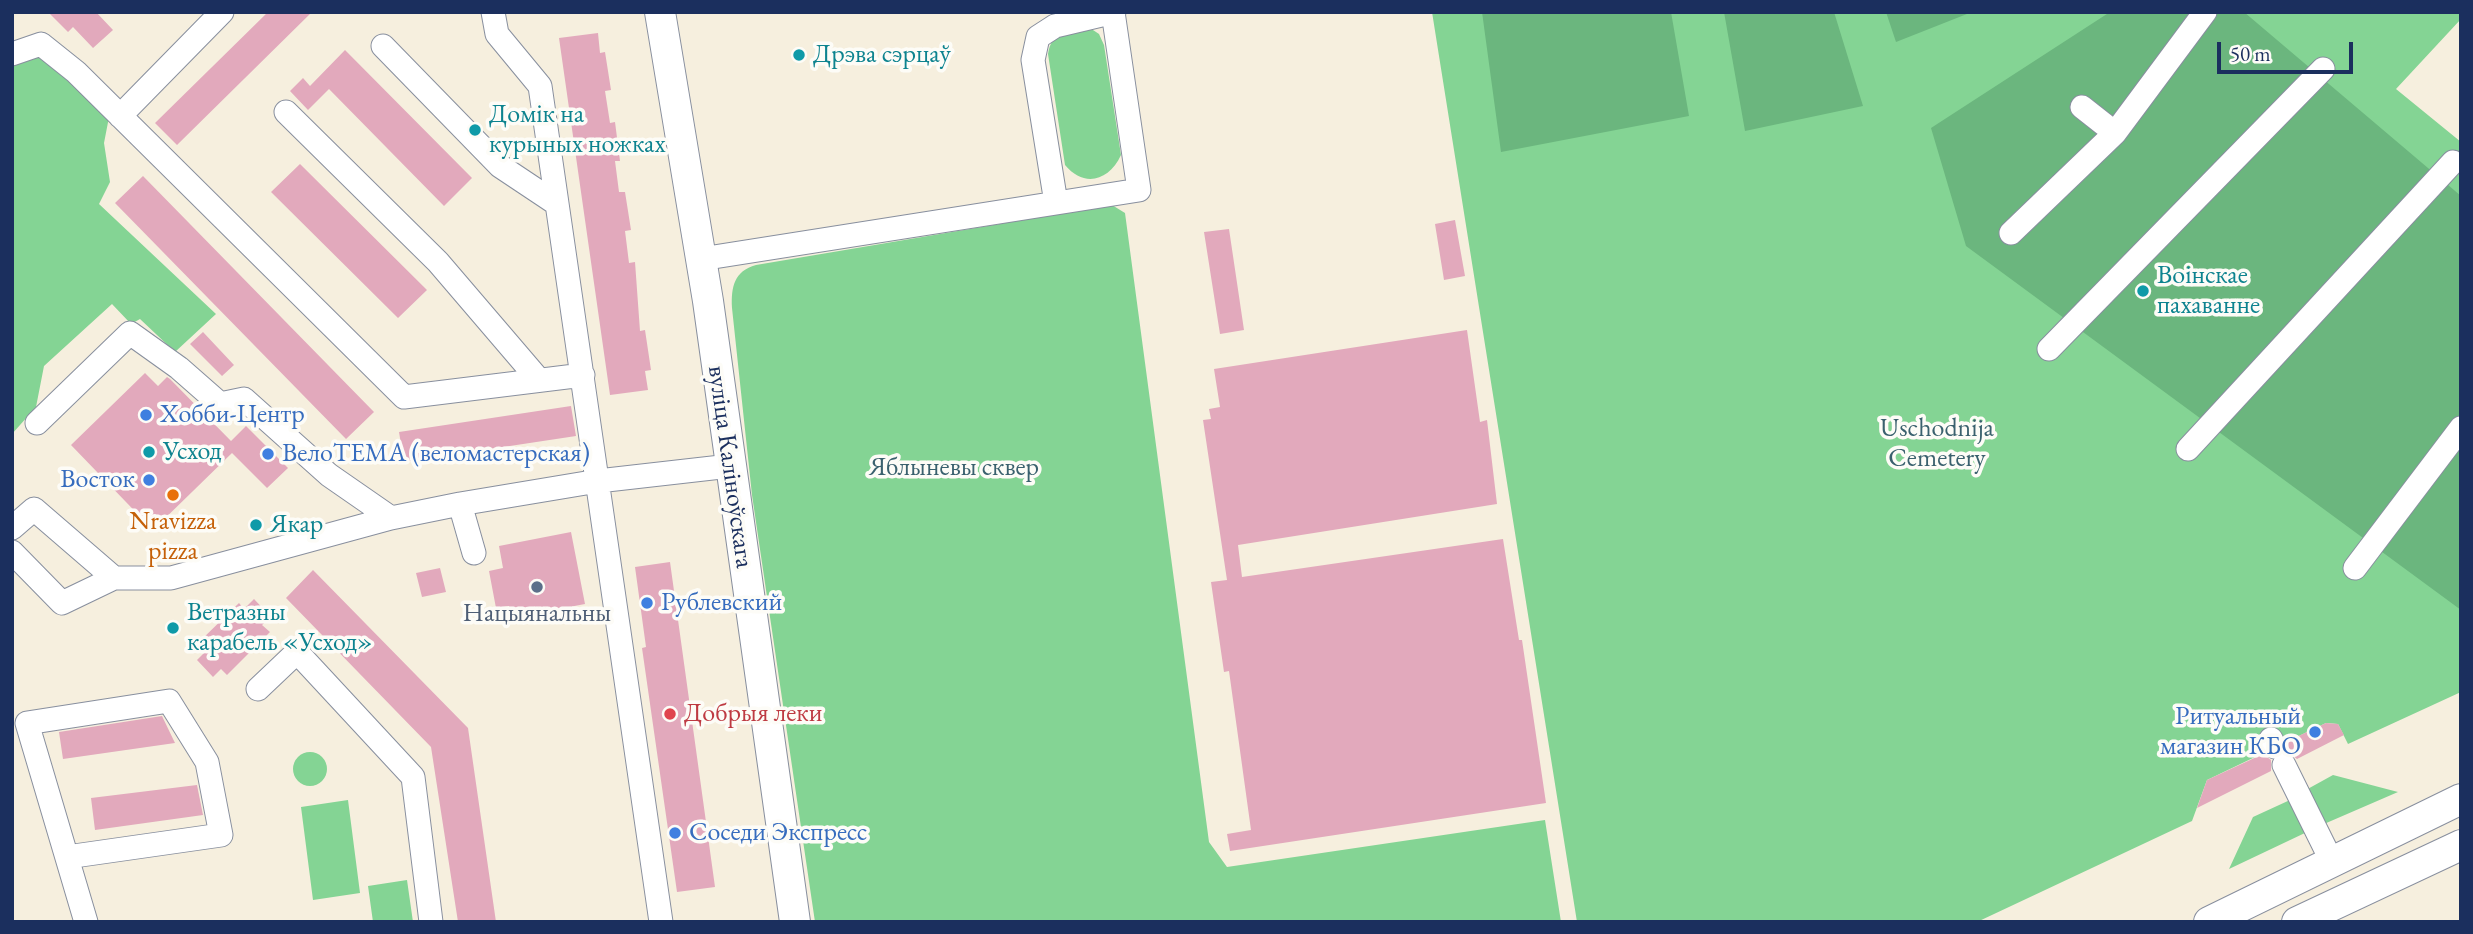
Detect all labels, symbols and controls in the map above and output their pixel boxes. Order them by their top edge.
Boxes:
scale bar [2221,28,2358,72]
place label: Дрэва сэрцаў [813,39,951,71]
text: 50 m [2230,40,2271,67]
marker: Дрэва сэрцаў [791,47,807,63]
place label: Домік на курыных ножках [489,99,666,160]
marker: Домік на курыных ножках [467,122,483,138]
place label: Воінскае пахаванне [2157,260,2260,322]
marker: Воінскае пахаванне [2135,283,2151,299]
street label: вуліца Каліноўскага [700,364,760,570]
place label: Хобби-Центр [160,399,305,431]
marker: Хобби-Центр [138,407,154,423]
park label: Uschodnija Cemetery [1880,413,1994,474]
place label: Усход [163,436,221,468]
place label: ВелоТЕМА (веломастерская) [282,438,590,470]
marker: Усход [141,444,157,460]
marker: ВелоТЕМА (веломастерская) [260,446,276,462]
park label: Яблыневы сквер [869,452,1039,484]
place label: Восток [60,464,135,496]
marker: Восток [141,472,157,488]
marker: Nravizza pizza [165,487,181,503]
place label: Nravizza pizza [130,506,216,568]
place label: Якар [270,509,323,541]
marker: Якар [248,517,264,533]
marker: Нацыянальны [529,579,545,595]
place label: Рублевский [661,587,782,619]
marker: Рублевский [639,595,655,611]
place label: Ветразны карабель «Усход» [187,597,372,658]
place label: Нацыянальны [463,598,611,630]
marker: Ветразны карабель «Усход» [165,620,181,636]
place label: Добрыя леки [684,698,823,730]
place label: Ритуальный магазин КБО [2160,701,2301,762]
marker: Добрыя леки [662,706,678,722]
marker: Ритуальный магазин КБО [2307,724,2323,740]
place label: Соседи Экспресс [689,817,867,849]
marker: Соседи Экспресс [667,825,683,841]

